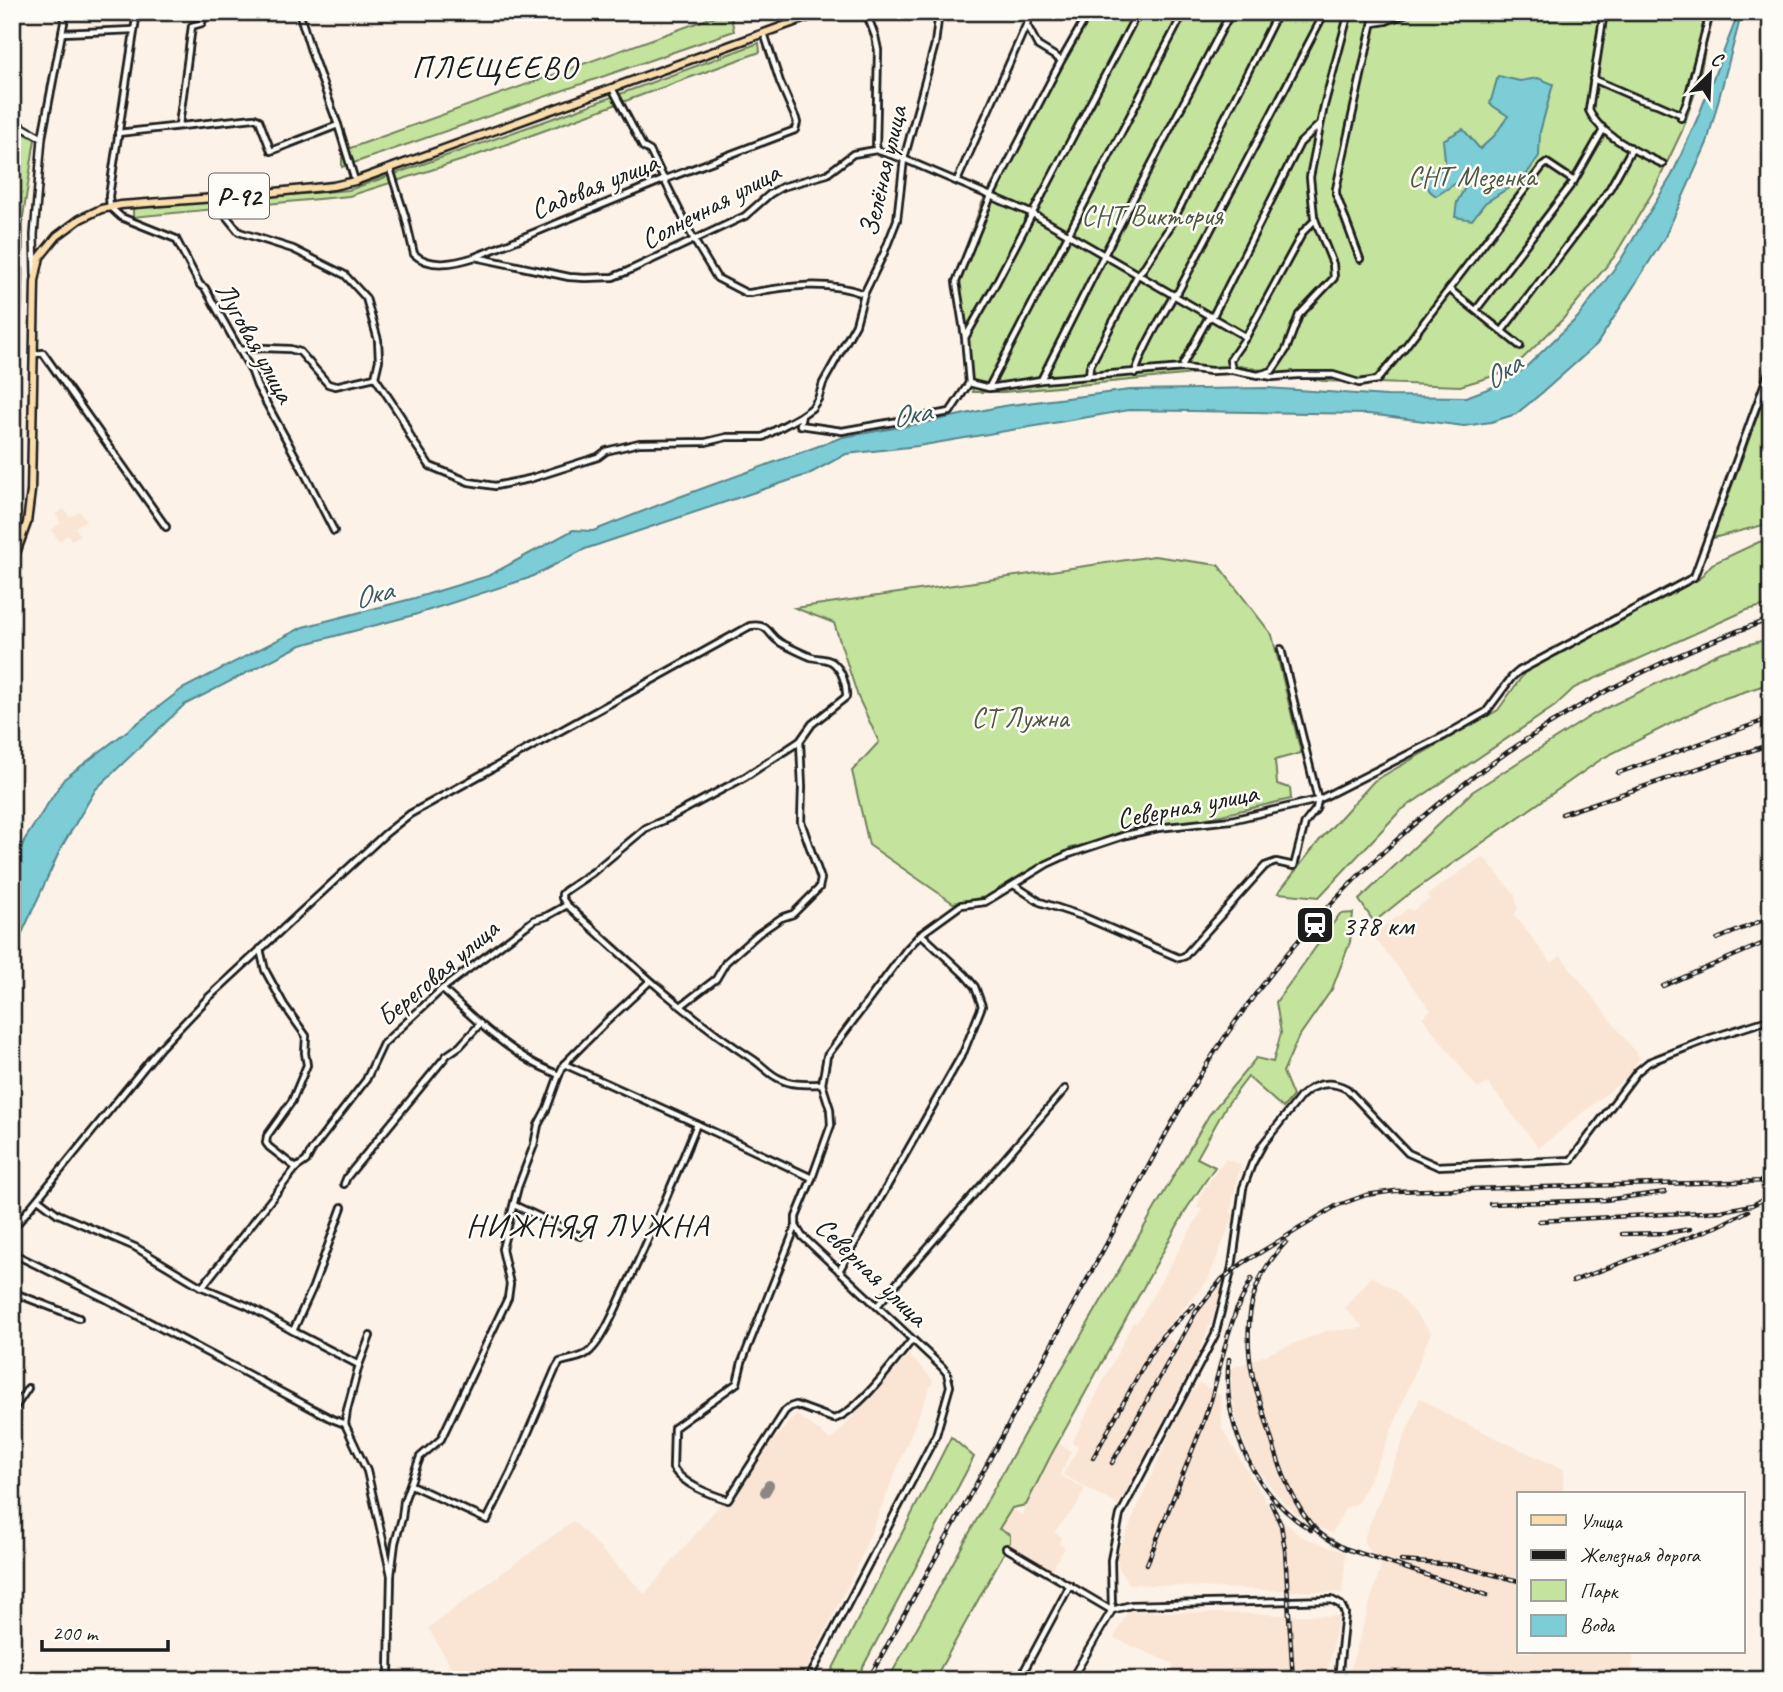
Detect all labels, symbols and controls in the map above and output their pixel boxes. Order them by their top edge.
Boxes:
north arrow [1674,38,1744,108]
district label: ПЛЕЩЕЕВО [412,47,579,88]
text: С [1707,47,1728,73]
street label: Зелёная улица [850,101,915,240]
street label: Садовая улица [525,143,665,227]
street label: Солнечная улица [635,153,787,257]
park label: СНТ Мезенка [1408,159,1538,195]
road number: Р-92 [209,174,269,218]
park label: СНТ Виктория [1081,198,1224,233]
street label: Луговая улица [208,276,304,410]
water label: Ока [1475,343,1531,398]
water label: Ока [888,391,937,436]
water label: Ока [349,570,400,617]
park label: СТ Лужна [971,700,1070,735]
street label: Северная улица [1114,774,1262,836]
station icon: 378 км [1294,904,1336,946]
place label: 378 км [1342,908,1416,943]
street label: Береговая улица [369,910,507,1034]
district label: НИЖНЯЯ ЛУЖНА [466,1205,710,1246]
street label: Северная улица [808,1209,937,1335]
legend [1517,1492,1744,1654]
text: Улица [1580,1508,1623,1534]
text: Железная дорога [1580,1542,1701,1568]
text: Парк [1580,1578,1620,1604]
scale bar [42,1608,168,1652]
text: Вода [1580,1612,1616,1638]
text: 200 m [52,1620,99,1646]

